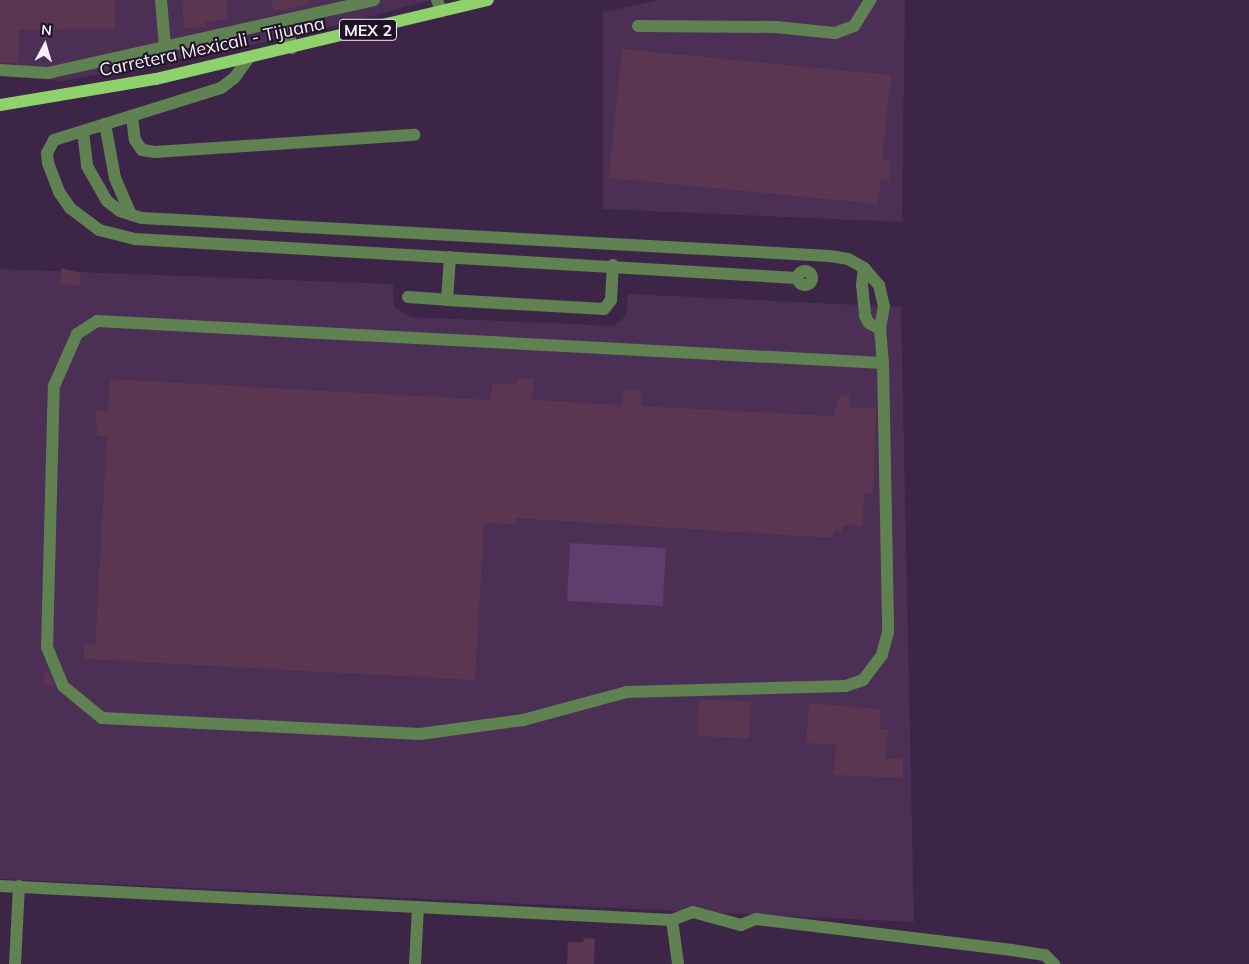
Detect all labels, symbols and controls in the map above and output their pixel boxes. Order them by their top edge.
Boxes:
street label: Carretera Mexicali - Tijuana [97,13,327,81]
road number: MEX 2 [338,16,398,44]
north arrow [20,20,70,70]
text: N [40,21,53,40]

